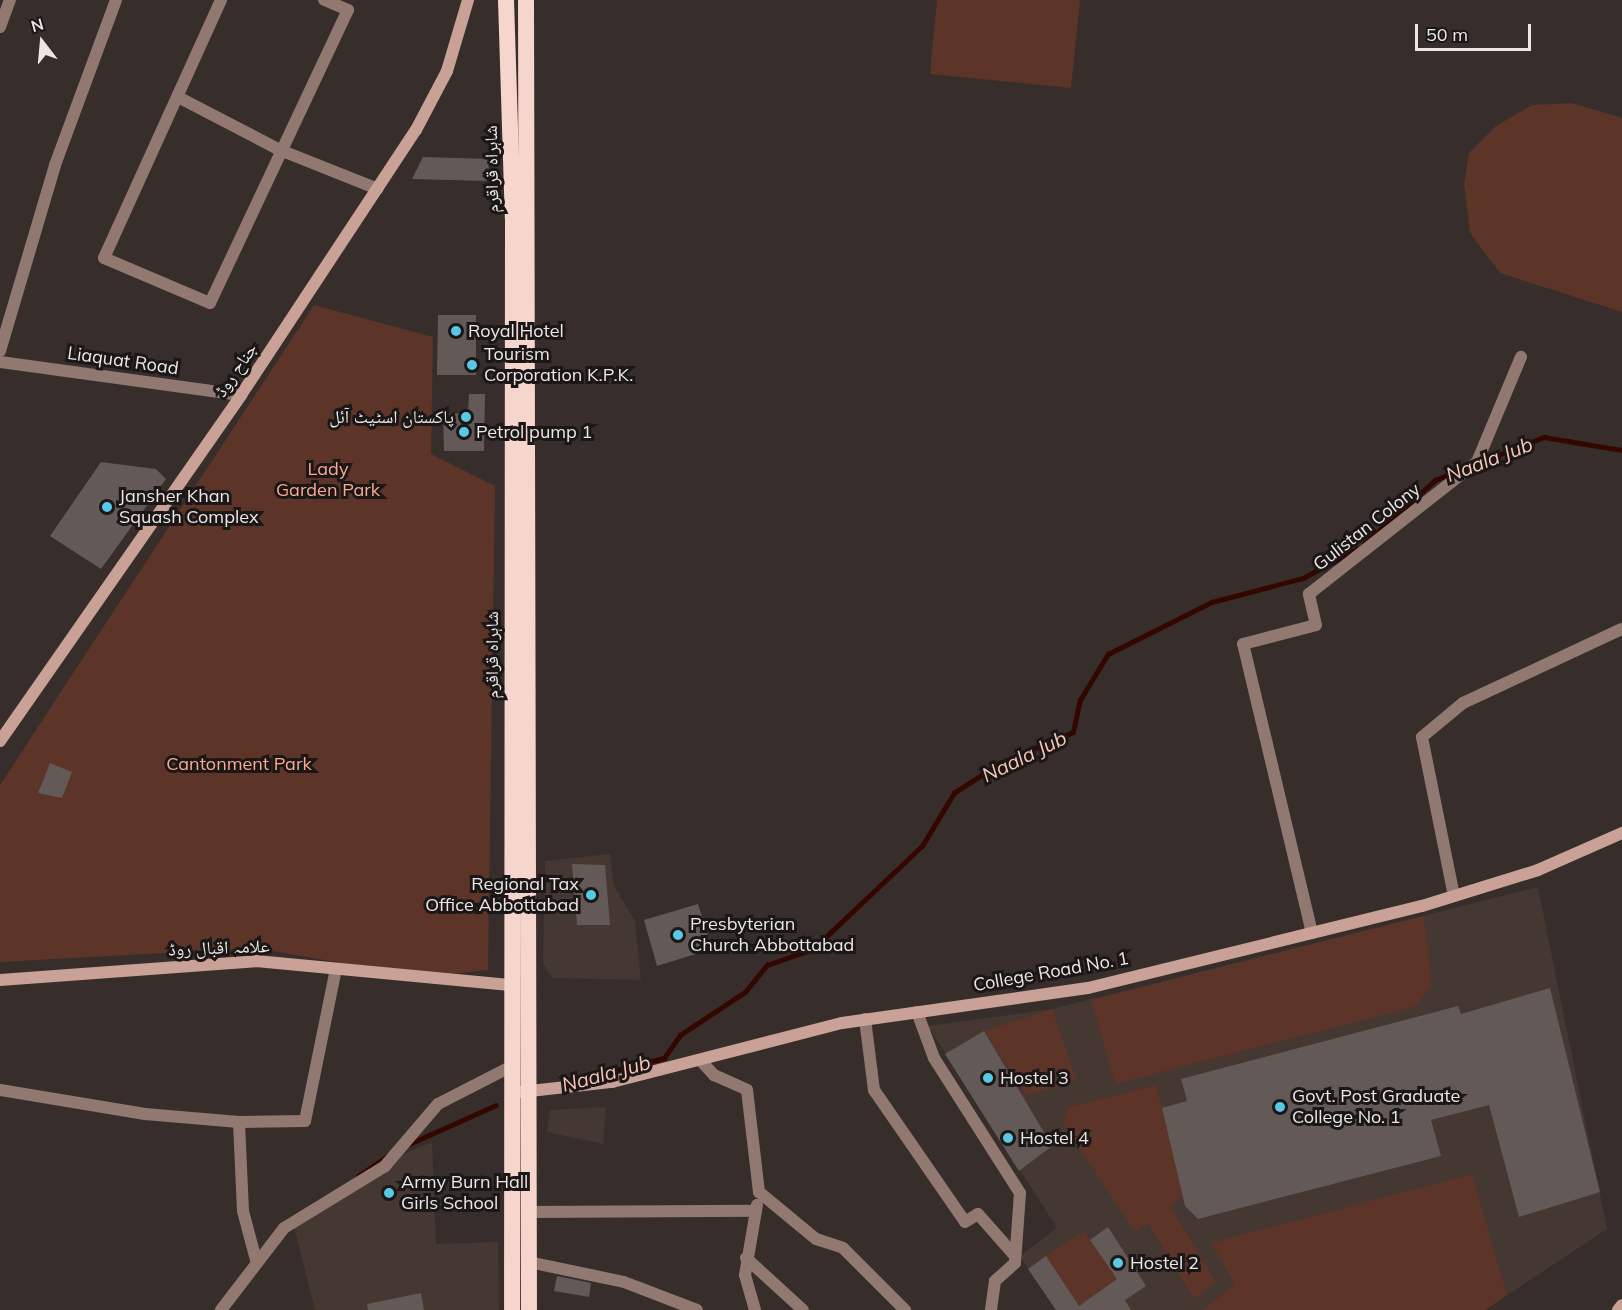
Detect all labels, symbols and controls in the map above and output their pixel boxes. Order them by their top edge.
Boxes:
north arrow [12,12,72,72]
scale bar [1418,12,1534,50]
text: N [28,13,46,36]
text: 50 m [1426,23,1468,46]
street label: شاہراہ قراقرم [480,125,504,213]
place label: Royal Hotel [468,320,564,342]
marker: Royal Hotel [449,324,463,338]
street label: جناح روڈ [210,339,262,401]
street label: Liaquat Road [66,343,180,379]
place label: Tourism Corporation K.P.K. [484,344,633,386]
marker: Tourism Corporation K.P.K. [465,358,479,372]
place label: پاکستان اسٹیٹ آئل [329,406,454,428]
marker: پاکستان اسٹیٹ آئل [459,410,473,424]
place label: Petrol pump 1 [476,421,592,443]
marker: Petrol pump 1 [457,425,471,439]
water label: Naala Jub [1442,431,1536,487]
park label: Lady Garden Park [276,459,380,502]
street label: Gulistan Colony [1309,479,1425,575]
place label: Jansher Khan Squash Complex [119,486,259,528]
marker: Jansher Khan Squash Complex [100,500,114,514]
street label: شاہراہ قراقرم [481,611,503,699]
water label: Naala Jub [978,725,1070,787]
park label: Cantonment Park [166,753,312,775]
place label: Regional Tax Office Abbottabad [425,874,579,916]
marker: Regional Tax Office Abbottabad [584,888,598,902]
place label: Presbyterian Church Abbottabad [690,914,854,956]
marker: Presbyterian Church Abbottabad [671,928,685,942]
street label: علامہ اقبال روڈ [168,935,270,961]
street label: College Road No. 1 [972,948,1130,996]
water label: Naala Jub [559,1050,653,1096]
place label: Hostel 3 [1000,1067,1069,1089]
marker: Hostel 3 [981,1071,995,1085]
place label: Govt. Post Graduate College No. 1 [1292,1086,1460,1128]
marker: Govt. Post Graduate College No. 1 [1273,1100,1287,1114]
place label: Hostel 4 [1020,1127,1089,1149]
marker: Hostel 4 [1001,1131,1015,1145]
place label: Army Burn Hall Girls School [401,1172,528,1214]
marker: Army Burn Hall Girls School [382,1186,396,1200]
place label: Hostel 2 [1130,1252,1199,1274]
marker: Hostel 2 [1111,1256,1125,1270]

